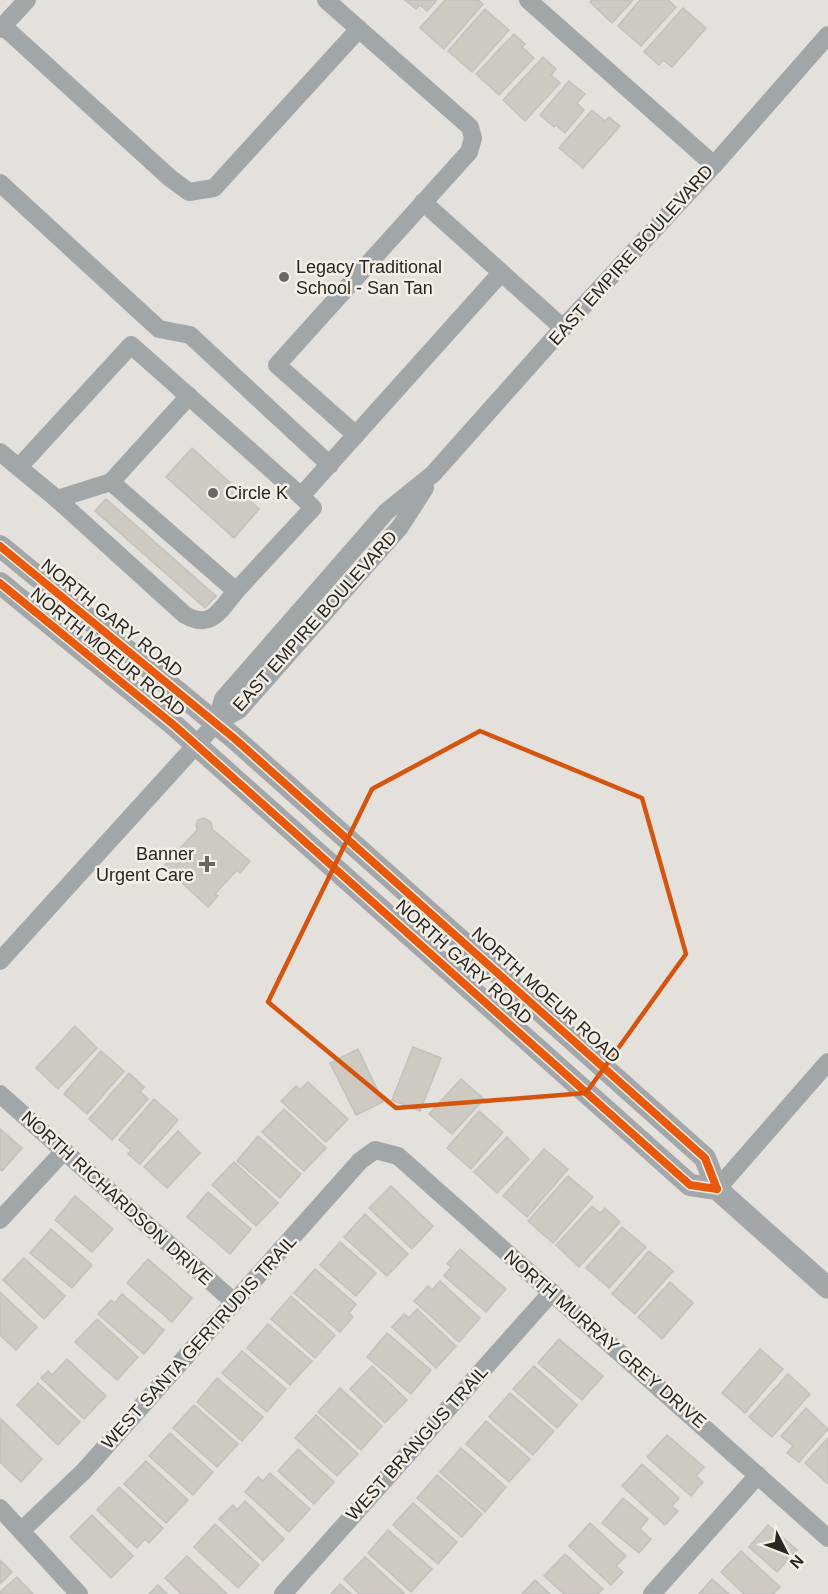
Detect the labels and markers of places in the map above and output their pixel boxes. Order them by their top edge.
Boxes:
place label: Legacy Traditional School - San Tan [296,257,442,298]
marker: Legacy Traditional School - San Tan [277,270,291,284]
place label: Circle K [225,483,288,503]
marker: Circle K [206,486,220,500]
place label: Banner Urgent Care [96,844,194,885]
marker: Banner Urgent Care [198,855,216,873]

